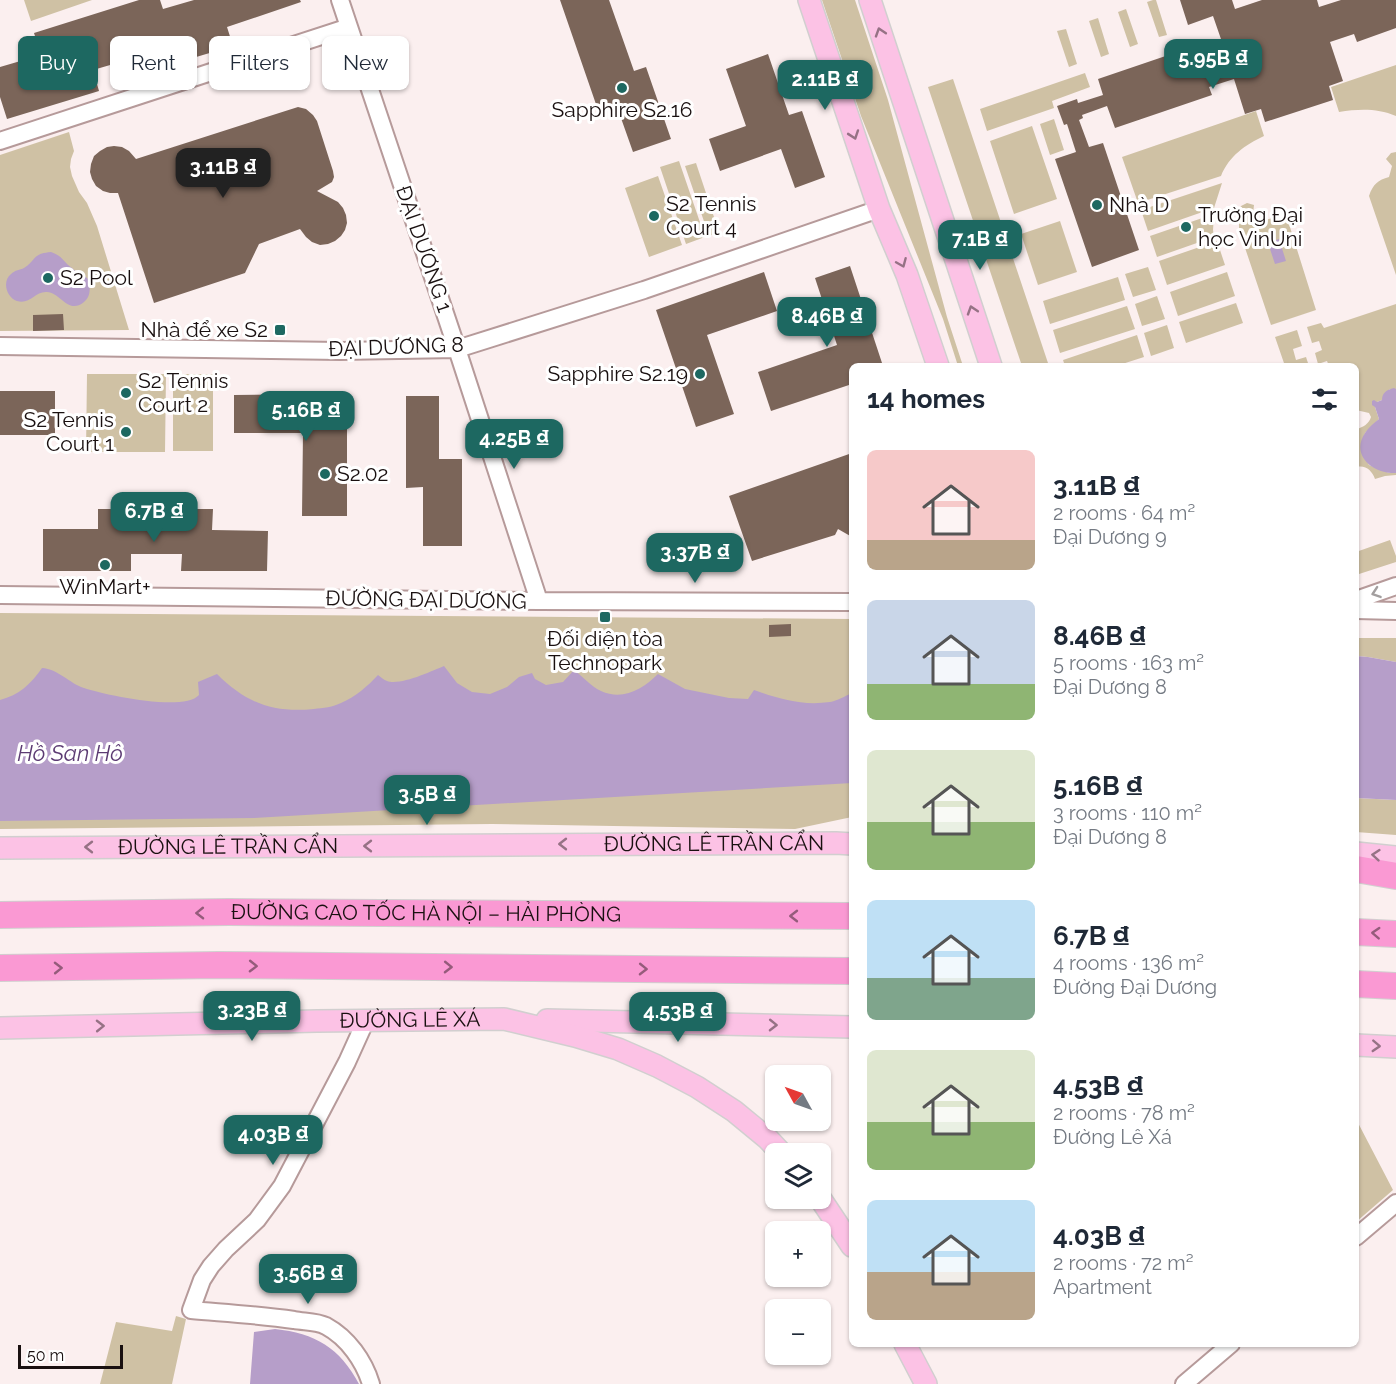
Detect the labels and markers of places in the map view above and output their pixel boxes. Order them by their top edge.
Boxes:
pin: 5.95B ₫ [1158,39,1268,90]
pin: 2.11B ₫ [770,60,880,111]
marker: Sapphire S2.16 [615,81,629,95]
place label: Sapphire S2.16 [552,97,692,122]
pin: 3.11B ₫ [168,148,278,199]
place label: S2 Tennis Court 4 [666,191,756,240]
place label: Nhà D [1109,192,1169,217]
marker: Nhà D [1090,198,1104,212]
place label: Trường Đại học VinUni [1198,202,1303,251]
marker: S2 Tennis Court 4 [647,209,661,223]
pin: 7.1B ₫ [931,220,1029,271]
marker: Trường Đại học VinUni [1179,220,1193,234]
place label: S2 Pool [60,265,133,290]
marker: S2 Pool [41,271,55,285]
pin: 8.46B ₫ [772,297,882,348]
place label: Nhà để xe S2 [141,317,268,342]
marker: Nhà để xe S2 [273,323,287,337]
place label: Sapphire S2.19 [547,361,688,386]
marker: Sapphire S2.19 [693,367,707,381]
place label: S2 Tennis Court 2 [138,368,228,417]
marker: S2 Tennis Court 2 [119,386,133,400]
pin: 5.16B ₫ [251,391,361,442]
place label: S2 Tennis Court 1 [24,407,114,456]
pin: 4.25B ₫ [459,419,569,470]
marker: S2 Tennis Court 1 [119,425,133,439]
place label: S2.02 [337,461,388,486]
marker: S2.02 [318,467,332,481]
pin: 6.7B ₫ [105,492,203,543]
pin: 3.37B ₫ [640,533,750,584]
marker: WinMart+ [98,558,112,572]
place label: WinMart+ [59,574,151,599]
marker: Đối diện tòa Technopark [598,610,612,624]
place label: Đối diện tòa Technopark [547,626,663,675]
pin: 3.5B ₫ [378,775,476,826]
pin: 3.23B ₫ [197,991,307,1042]
pin: 4.53B ₫ [623,992,733,1043]
pin: 4.03B ₫ [218,1115,328,1166]
pin: 3.56B ₫ [253,1254,363,1305]

